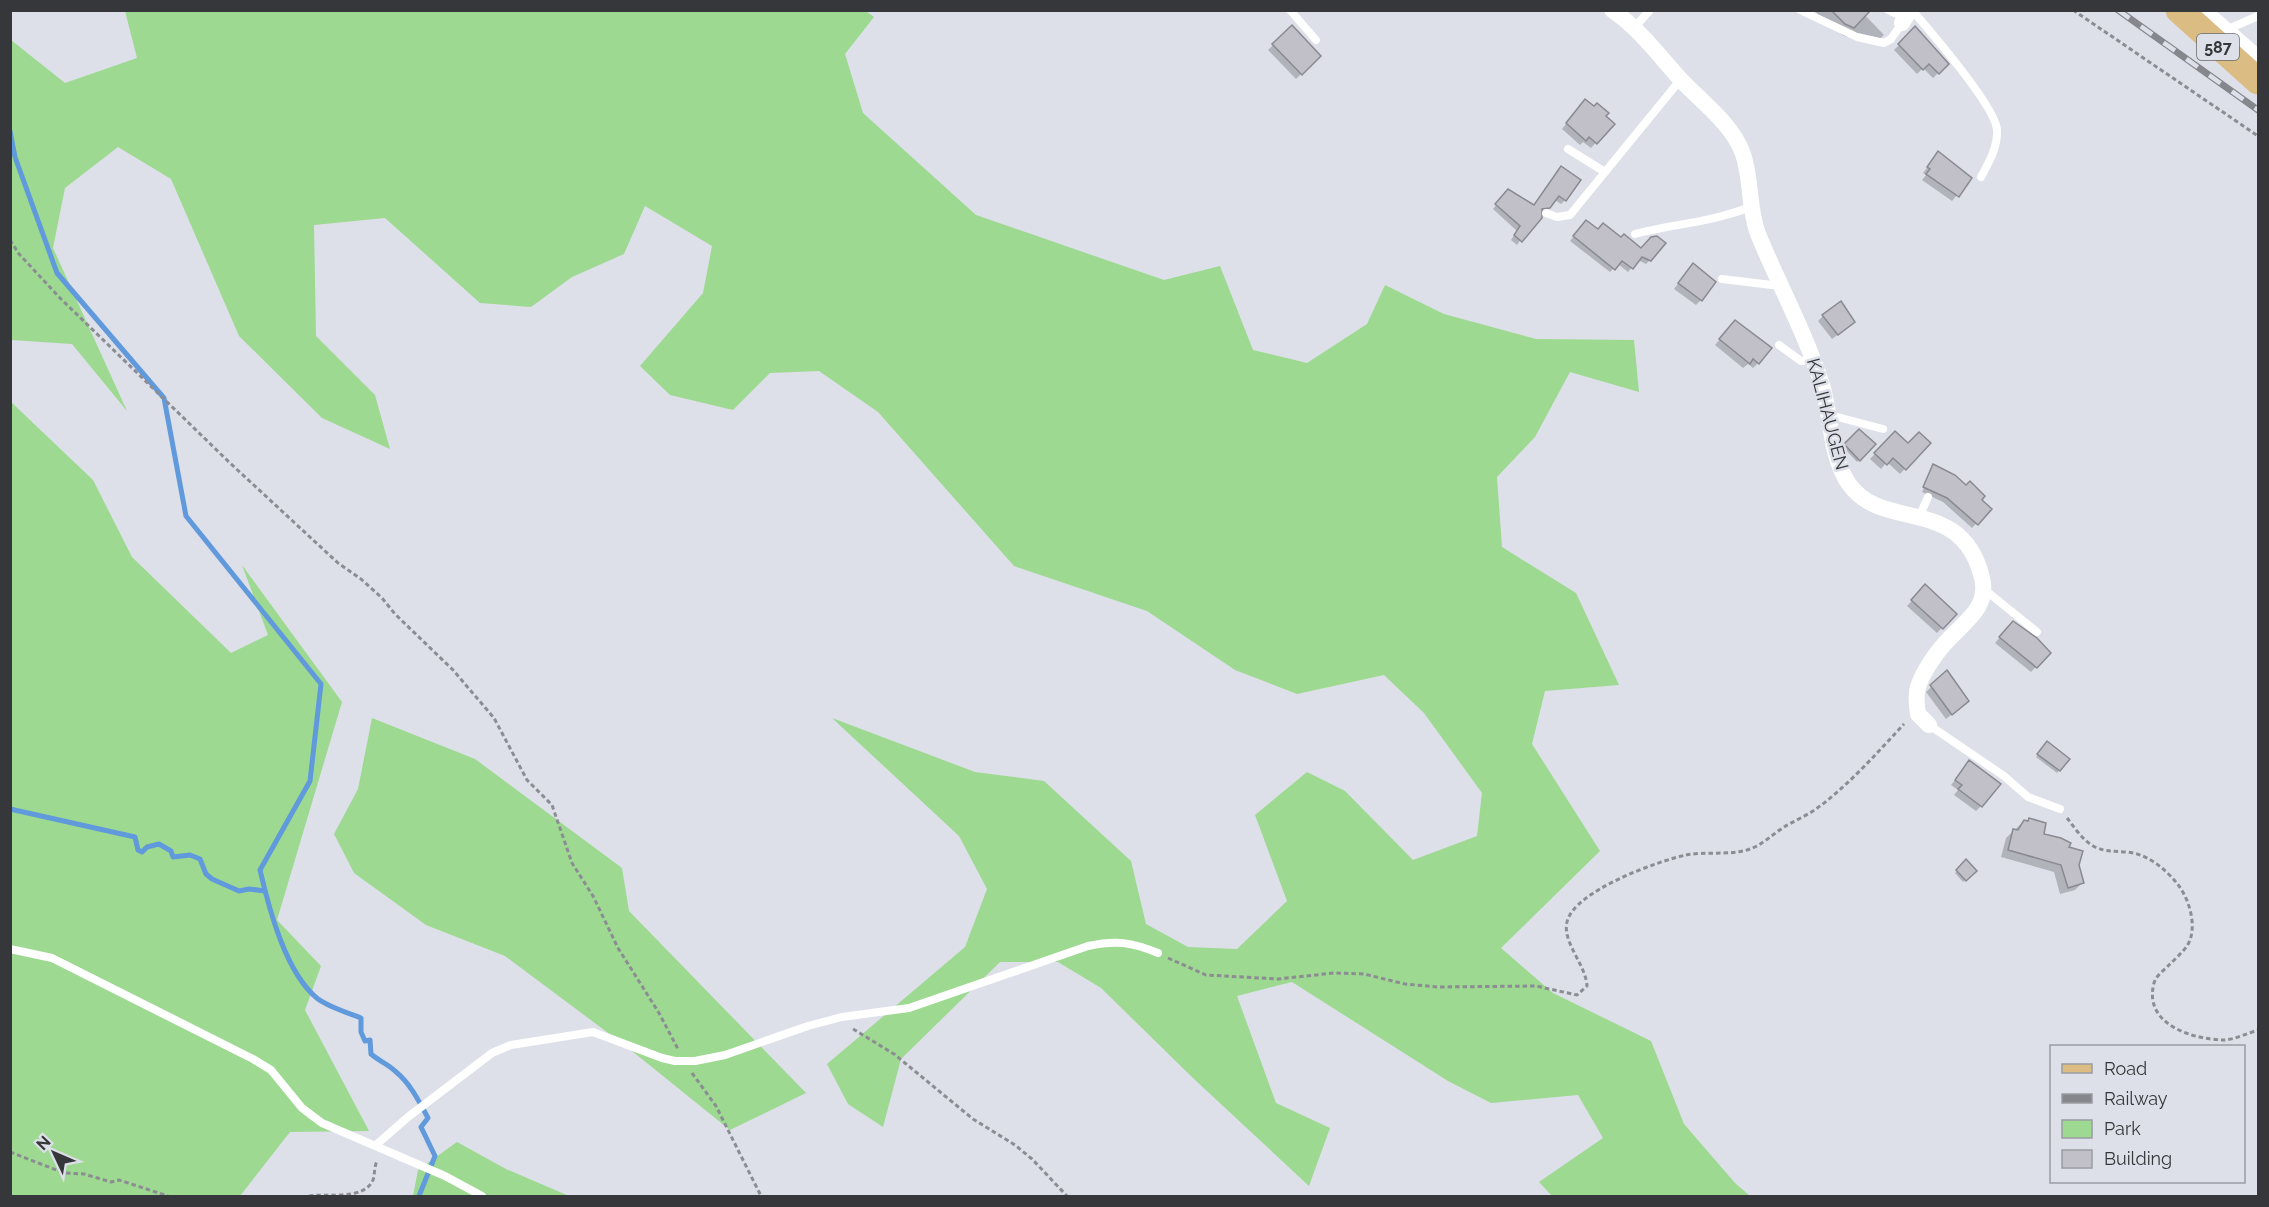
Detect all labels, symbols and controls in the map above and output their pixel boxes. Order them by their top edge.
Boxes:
road number: 587 [2197,34,2239,60]
street label: KALIHAUGEN [1803,356,1853,472]
legend [2050,1045,2245,1183]
text: Road [2104,1058,2147,1079]
text: Railway [2104,1088,2168,1109]
text: Park [2104,1118,2141,1139]
north arrow [24,1123,84,1183]
text: N [32,1132,55,1154]
text: Building [2104,1148,2172,1169]

